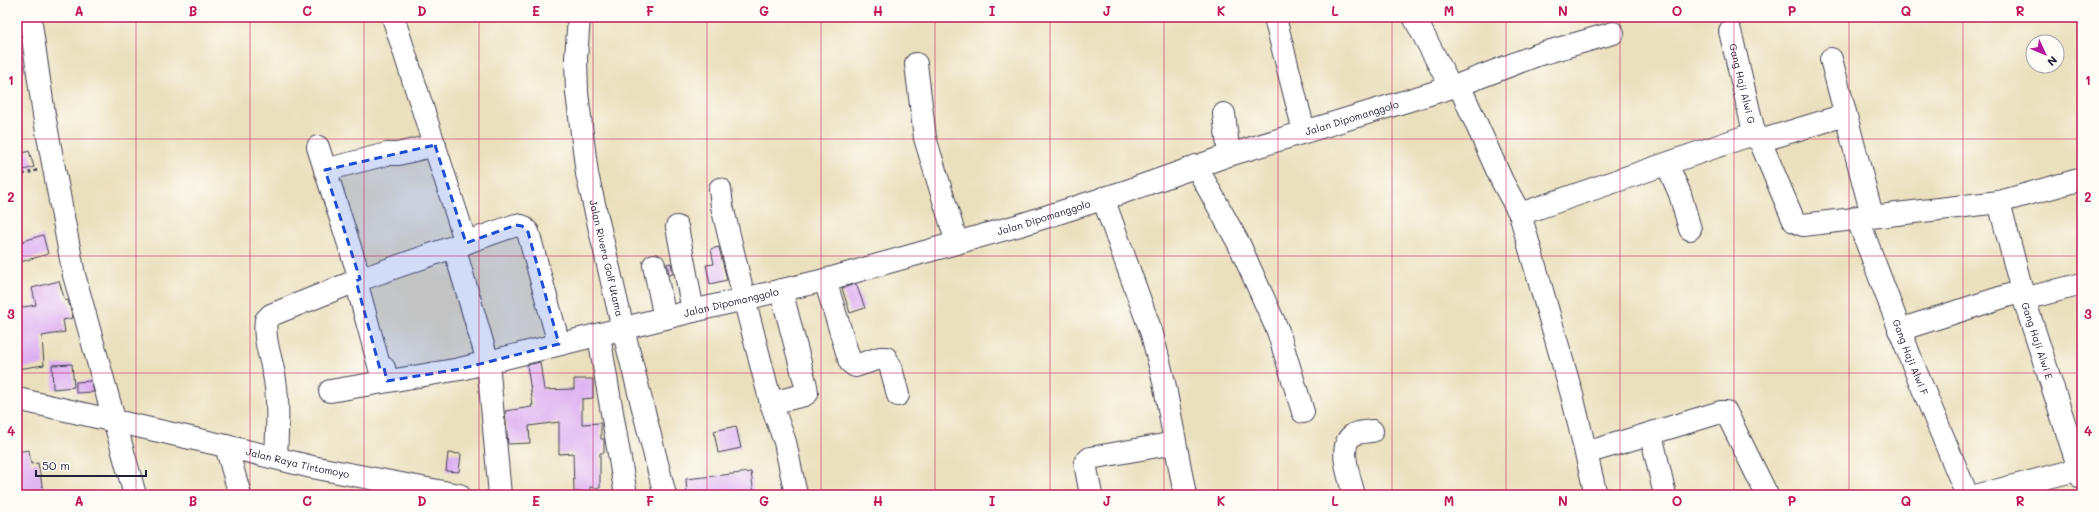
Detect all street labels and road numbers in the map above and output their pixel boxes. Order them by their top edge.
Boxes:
street label: Gang Haji Alwi G [1726,42,1759,126]
street label: Jalan Dipomanggolo [1303,97,1400,138]
street label: Jalan Dipomanggolo [995,196,1092,238]
street label: Jalan Rivera Golf Utama [586,198,627,318]
street label: Jalan Dipomanggolo [682,284,780,320]
street label: Gang Haji Alwi E [2018,300,2057,381]
street label: Gang Haji Alwi F [1889,317,1932,397]
street label: Jalan Raya Tirtomoyo [245,444,351,481]

